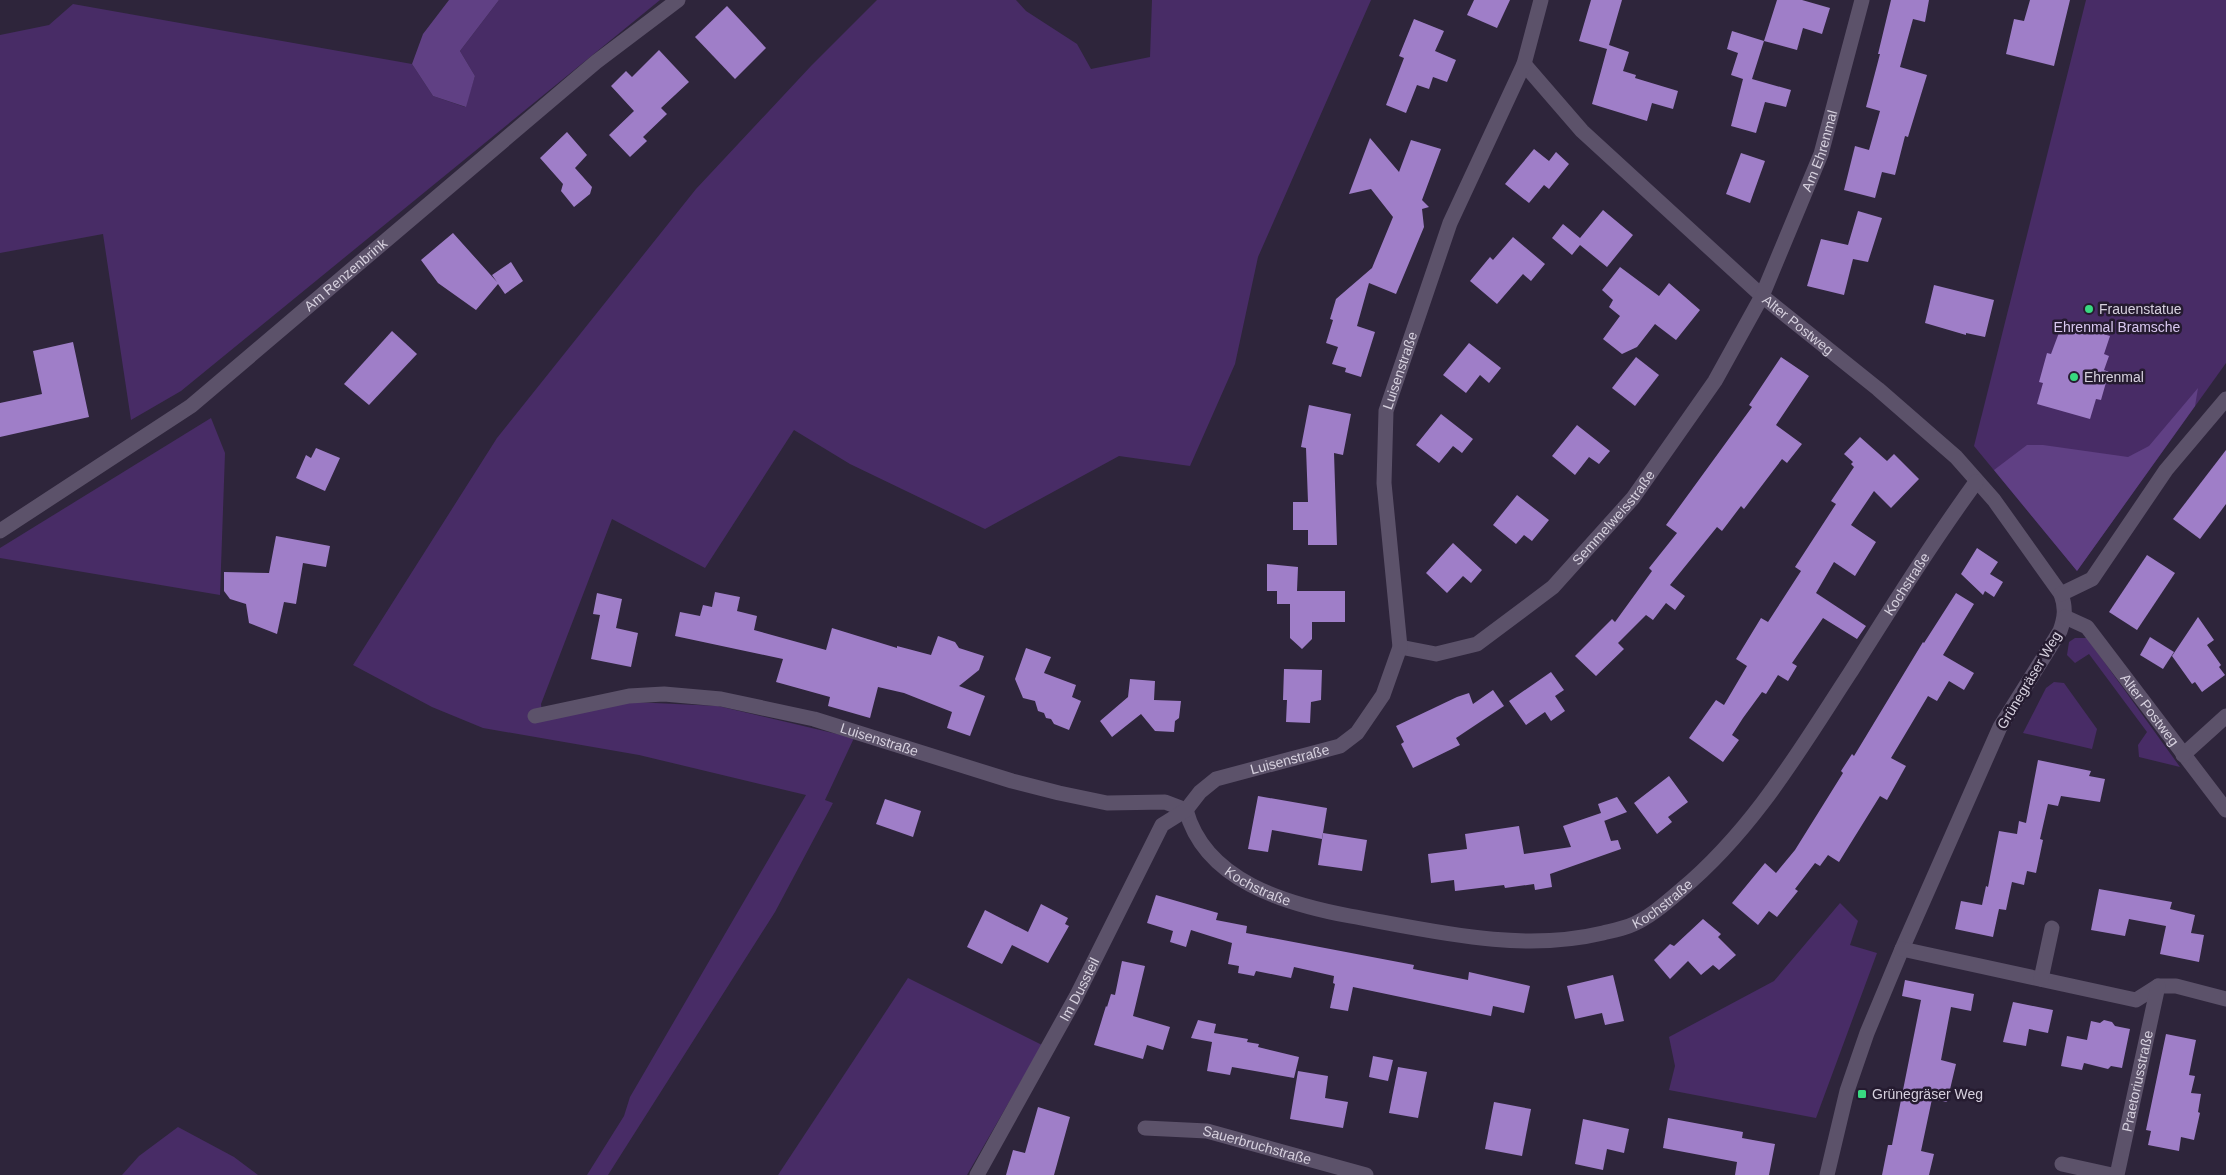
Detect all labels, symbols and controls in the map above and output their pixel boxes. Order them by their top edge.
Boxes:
street label: Am Ehrenmal [1798,108,1840,194]
street label: Am Renzenbrink [301,234,391,314]
street label: Alter Postweg [1759,292,1837,358]
place label: Frauenstatue [2099,301,2182,317]
marker: Frauenstatue [2083,303,2095,315]
park label: Ehrenmal Bramsche [2054,319,2181,335]
street label: Luisenstraße [1379,329,1420,411]
place label: Ehrenmal [2084,369,2144,385]
marker: Ehrenmal [2068,371,2080,383]
street label: Semmelweisstraße [1569,467,1658,568]
street label: Kochstraße [1880,550,1933,618]
street label: Grünegräser Weg [1994,628,2064,732]
street label: Alter Postweg [2117,670,2182,749]
street label: Luisenstraße [838,720,921,759]
street label: Luisenstraße [1249,741,1331,778]
street label: Kochstraße [1222,863,1293,909]
street label: Kochstraße [1629,876,1696,932]
street label: Im Dussteil [1056,955,1102,1024]
street label: Praetoriusstraße [2119,1029,2156,1134]
place label: Grünegräser Weg [1872,1086,1983,1102]
marker: Grünegräser Weg [1856,1088,1868,1100]
street label: Sauerbruchstraße [1201,1122,1313,1168]

